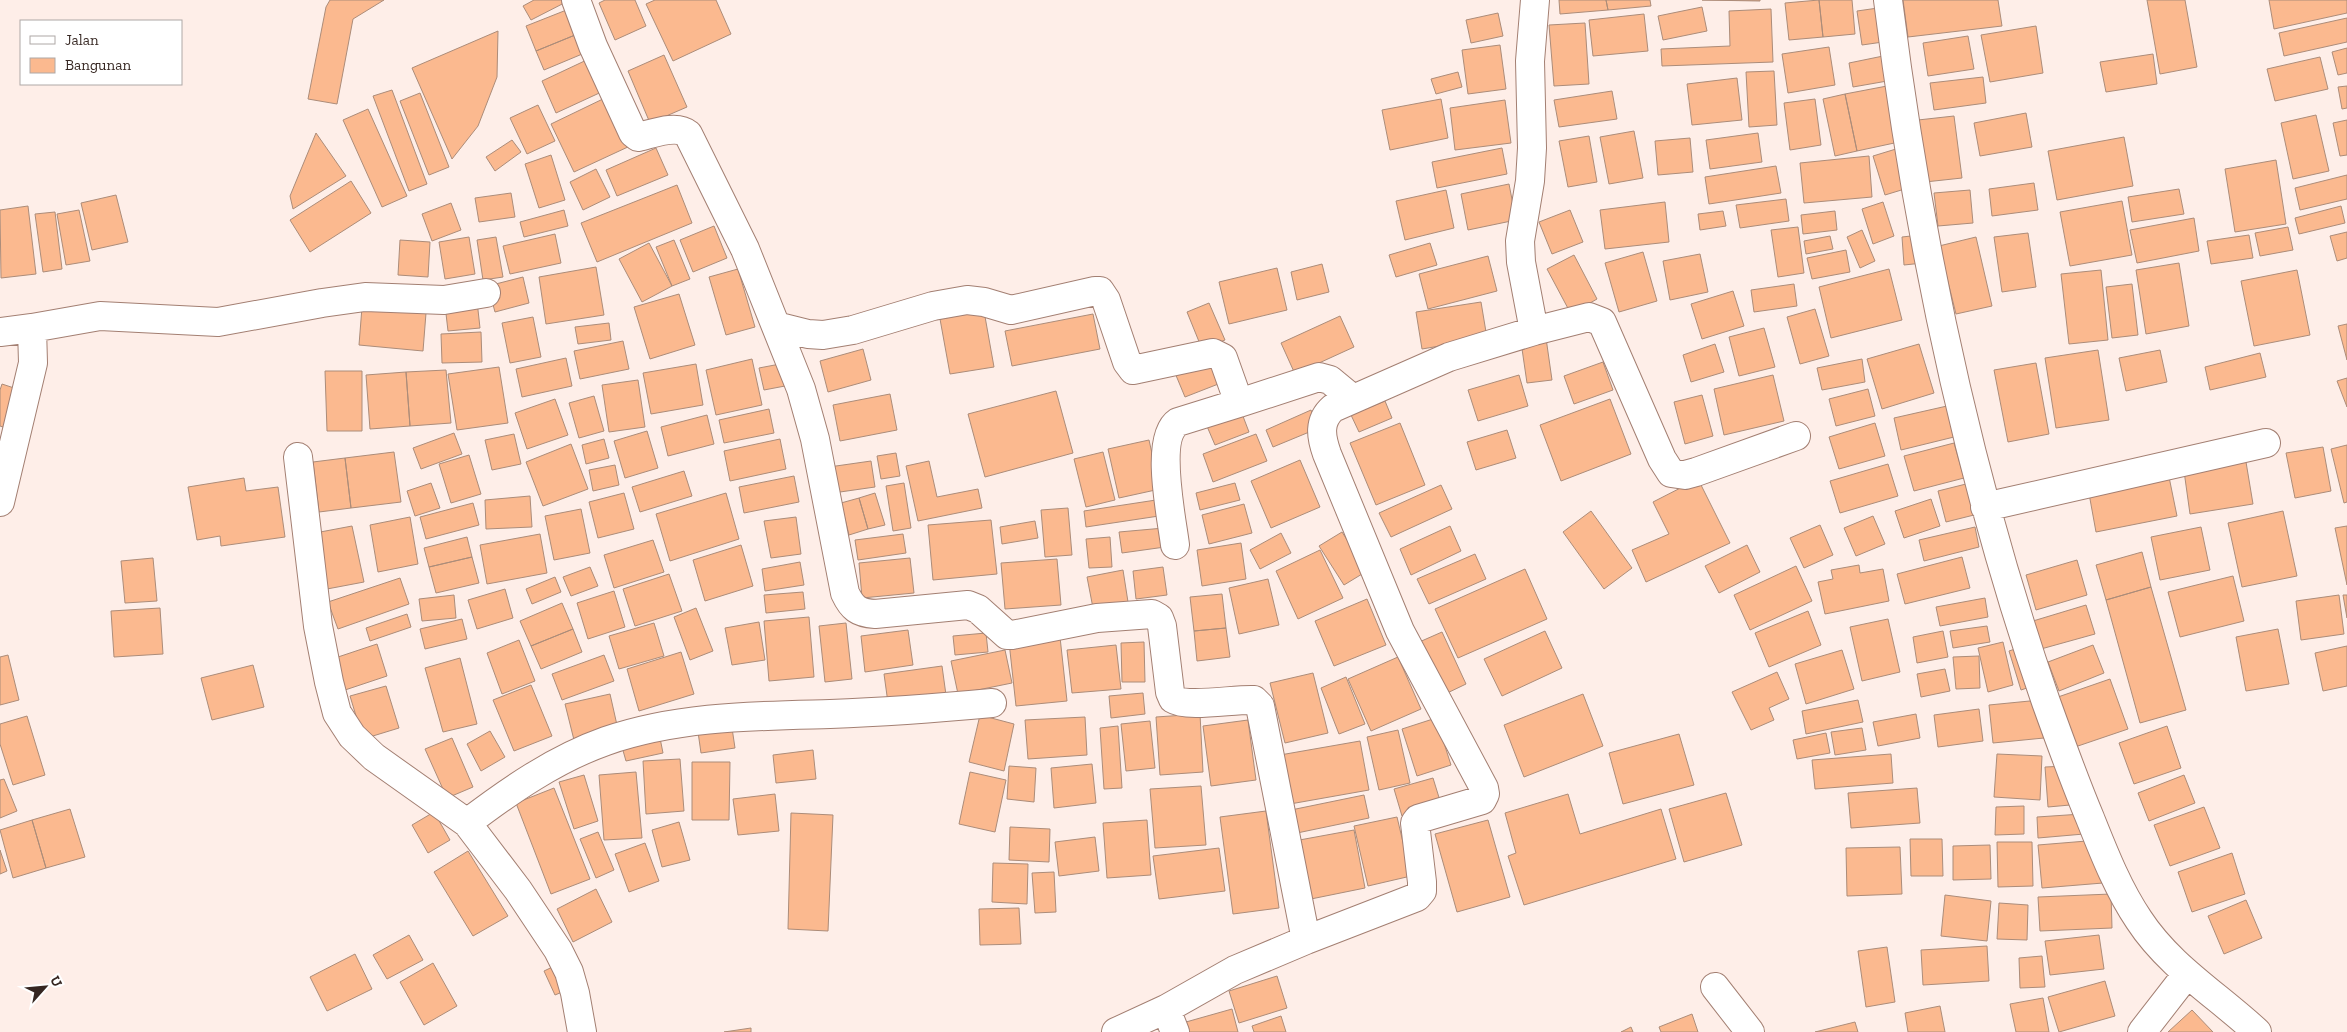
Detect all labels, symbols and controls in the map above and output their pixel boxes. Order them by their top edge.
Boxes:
legend [20,20,182,85]
text: Jalan [65,31,99,49]
text: Bangunan [65,56,131,74]
north arrow [20,962,70,1012]
text: U [46,973,66,990]

